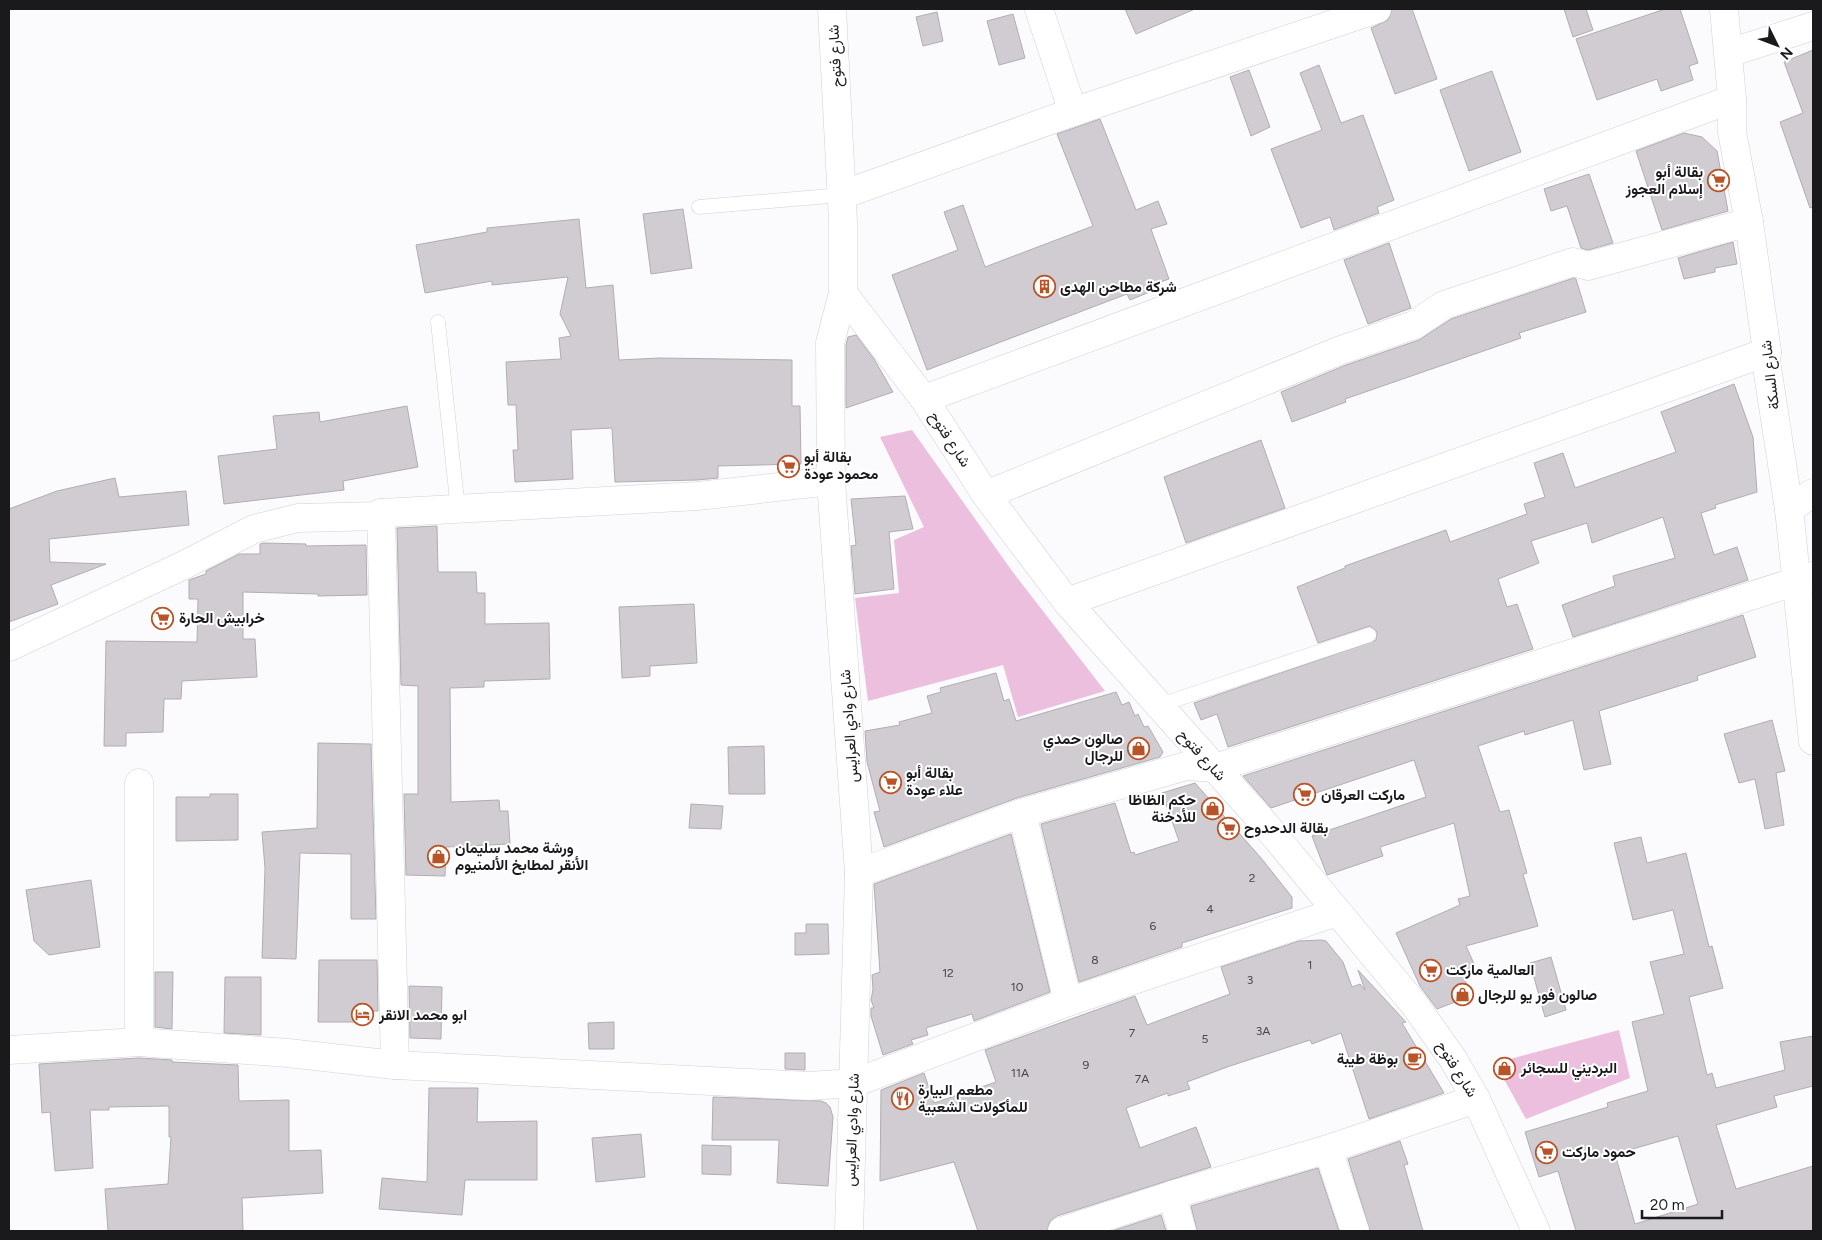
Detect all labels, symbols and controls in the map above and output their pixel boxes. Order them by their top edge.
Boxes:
north arrow [1752,20,1802,70]
street label: شارع فتوح [824,24,848,88]
text: N [1776,44,1796,63]
place label: بقالة أبو إسلام العجوز [1625,163,1703,199]
supermarket icon: بقالة أبو إسلام العجوز [1707,169,1731,193]
building icon: شركة مطاحن الهدى [1032,275,1056,299]
place label: شركة مطاحن الهدى [1060,278,1177,296]
street label: شارع السكة [1757,339,1785,411]
street label: شارع فتوح [924,408,975,471]
place label: بقالة أبو محمود عودة [804,448,878,483]
supermarket icon: بقالة أبو محمود عودة [776,454,800,478]
supermarket icon: خرابيش الحارة [151,606,175,630]
place label: خرابيش الحارة [179,609,265,627]
street label: شارع وادي العرايس [836,668,866,783]
street label: شارع فتوح [1173,726,1230,786]
place label: صالون حمدي للرجال [1043,730,1123,765]
shop icon: صالون حمدي للرجال [1127,736,1151,760]
place label: بقالة أبو علاء عودة [906,764,963,799]
supermarket icon: بقالة أبو علاء عودة [878,770,902,794]
supermarket icon: ماركت العرقان [1293,783,1317,807]
place label: ماركت العرقان [1321,786,1405,804]
place label: حكم الظاظا للأدخنة [1128,791,1196,826]
shop icon: حكم الظاظا للأدخنة [1200,797,1224,821]
supermarket icon: بقالة الدحدوح [1216,816,1240,840]
place label: بقالة الدحدوح [1244,819,1328,838]
place label: ورشة محمد سليمان الأنقر لمطابخ الألمنيوم [455,839,588,875]
shop icon: ورشة محمد سليمان الأنقر لمطابخ الألمنيوم [427,845,451,869]
house number: 2 [1249,871,1255,885]
house number: 4 [1206,902,1214,916]
house number: 6 [1150,919,1157,933]
house number: 8 [1091,953,1099,967]
house number: 1 [1308,958,1312,972]
supermarket icon: العالمية ماركت [1418,958,1442,982]
place label: العالمية ماركت [1446,961,1534,979]
house number: 12 [942,966,954,980]
house number: 3 [1247,973,1253,987]
house number: 10 [1011,980,1024,994]
shop icon: صالون فور يو للرجال [1450,983,1474,1007]
place label: صالون فور يو للرجال [1478,986,1598,1004]
hotel icon: ابو محمد الانقر [351,1003,375,1027]
place label: ابو محمد الانقر [378,1006,467,1024]
house number: 3A [1256,1024,1270,1038]
house number: 7 [1129,1026,1136,1040]
house number: 5 [1202,1032,1209,1046]
street label: شارع فتوح [1431,1038,1481,1102]
cafe icon: بوظة طيبة [1402,1047,1426,1071]
place label: بوظة طيبة [1337,1050,1398,1068]
shop icon: البرديني للسجائر [1493,1056,1517,1080]
house number: 9 [1083,1058,1090,1072]
place label: البرديني للسجائر [1520,1059,1617,1081]
house number: 11A [1011,1066,1029,1080]
house number: 7A [1135,1072,1149,1086]
street label: شارع وادي العرايس [841,1073,867,1187]
place label: مطعم البيارة للمأكولات الشعبية [918,1081,1028,1116]
restaurant icon: مطعم البيارة للمأكولات الشعبية [890,1087,914,1111]
supermarket icon: حمود ماركت [1534,1140,1558,1164]
place label: حمود ماركت [1562,1143,1636,1161]
scale bar [1642,1188,1722,1220]
text: 20 m [1650,1196,1684,1214]

